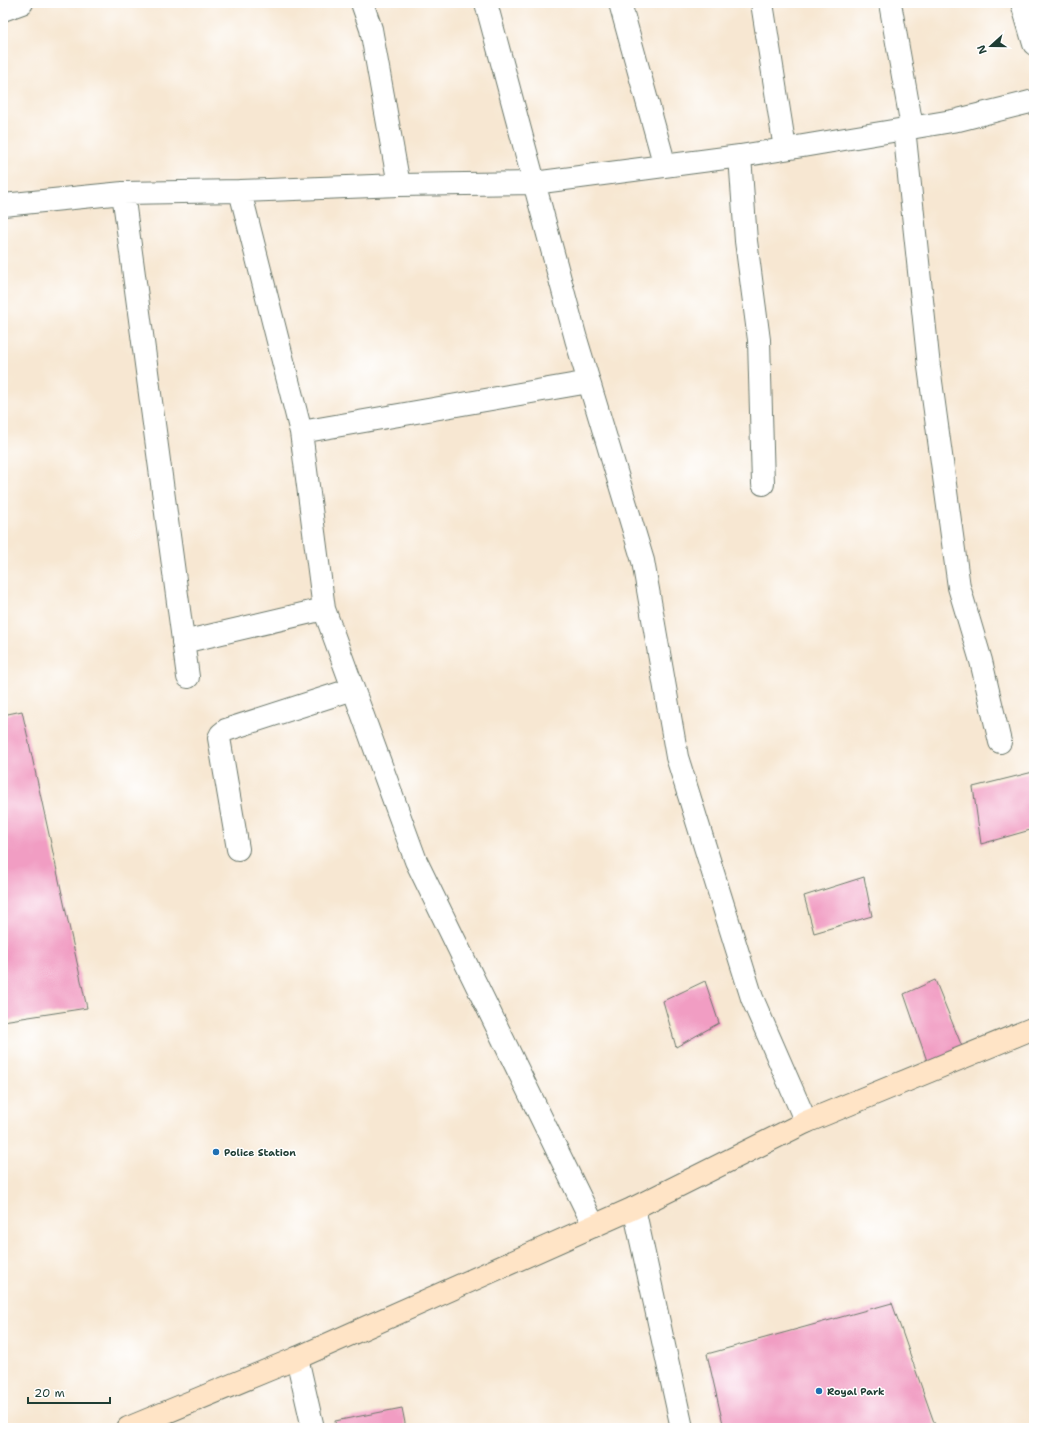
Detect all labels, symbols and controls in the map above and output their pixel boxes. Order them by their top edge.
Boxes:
north arrow [971,26,1011,66]
text: N [973,42,991,56]
place label: Police Station [224,1146,296,1159]
marker: Police Station [211,1147,221,1157]
scale bar [28,1379,110,1405]
text: 20 m [34,1385,65,1401]
place label: Royal Park [827,1385,885,1398]
marker: Royal Park [814,1386,824,1396]

